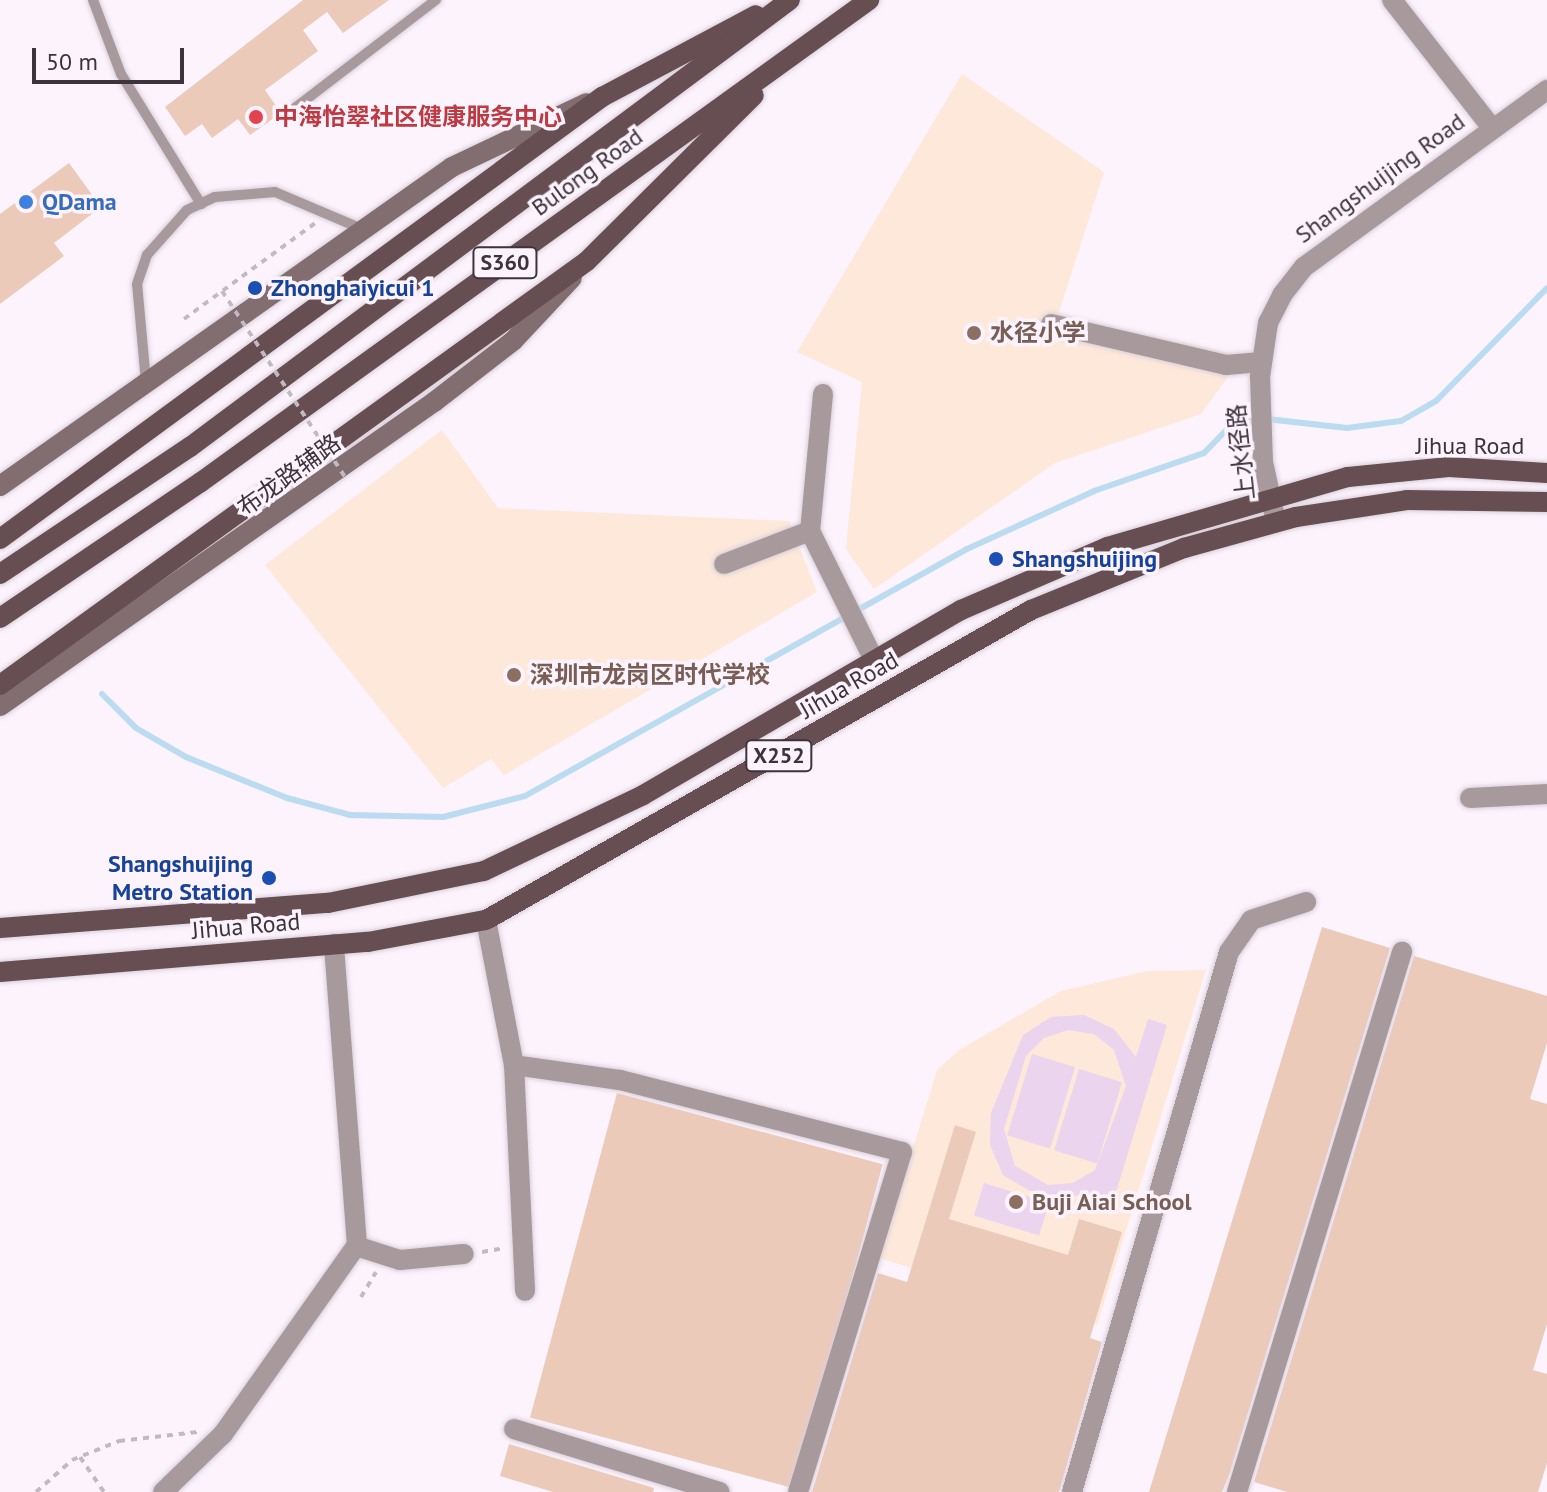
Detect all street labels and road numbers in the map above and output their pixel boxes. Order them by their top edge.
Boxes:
street label: Shangshuijing Road [1290,107,1470,249]
street label: Bulong Road [526,122,648,222]
road number: S360 [471,245,539,281]
street label: 上水径路 [1222,403,1260,501]
street label: 布龙路辅路 [232,428,346,522]
street label: Jihua Road [1416,432,1524,460]
street label: Jihua Road [795,645,903,725]
road number: X252 [745,738,813,774]
street label: Jihua Road [191,907,301,945]

